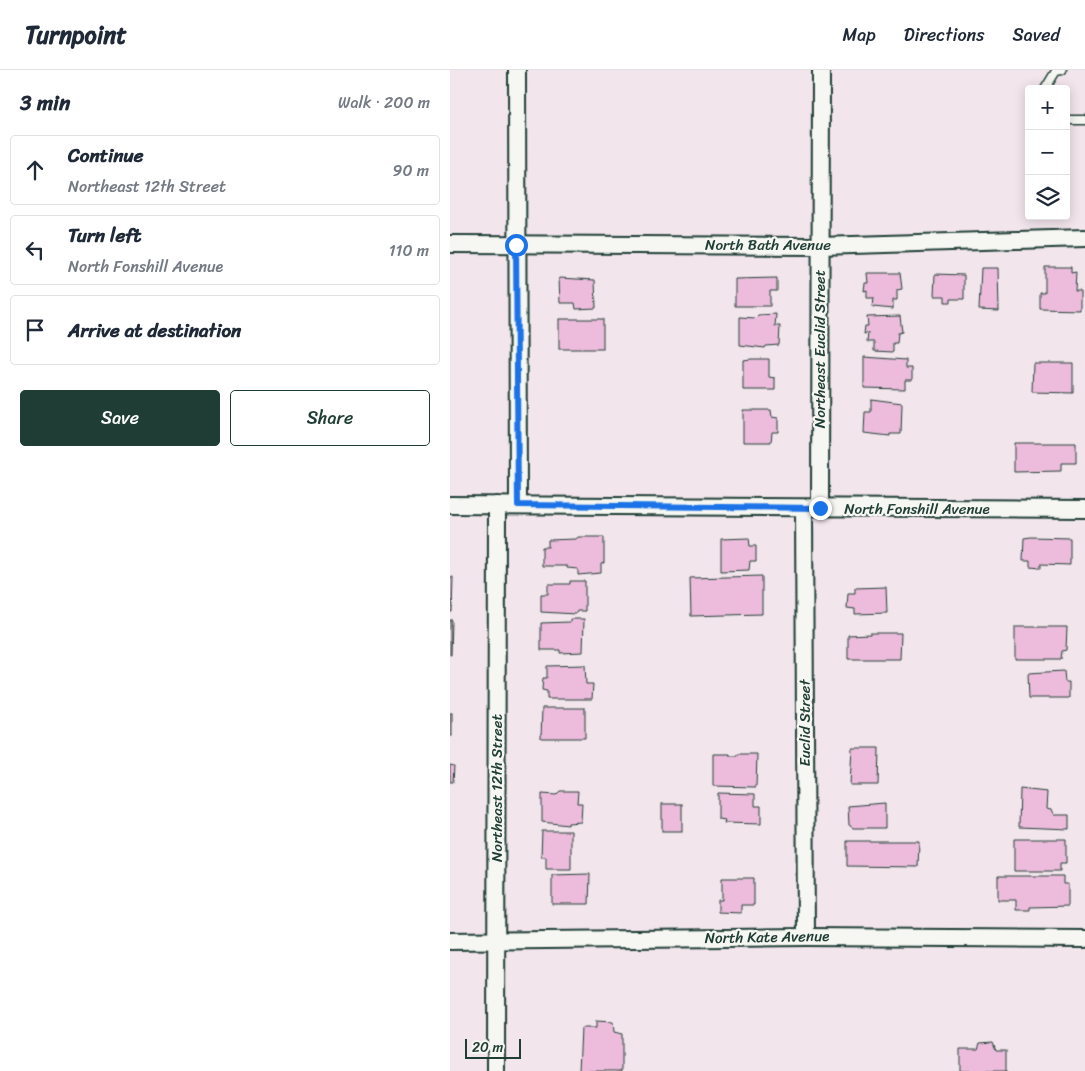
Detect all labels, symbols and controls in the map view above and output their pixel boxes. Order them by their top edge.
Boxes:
text: Turnpoint [25,14,127,56]
text: Map [843,19,876,51]
text: Directions [904,19,985,51]
text: Saved [1013,19,1060,51]
text: 3 min [20,84,70,122]
map controls [1025,85,1070,220]
button: + [1025,85,1070,130]
text: Walk · 200 m [338,88,430,117]
button: − [1025,130,1070,175]
text: Continue [68,139,144,172]
icon: ahead [21,156,49,184]
text: 90 m [393,156,429,185]
text: Northeast 12th Street [68,172,226,201]
button: layers [1025,175,1070,220]
text: Turn left [68,219,141,252]
street label: North Bath Avenue [705,232,831,258]
route start [505,234,528,257]
icon: left [21,236,49,264]
text: 110 m [389,236,429,265]
text: North Fonshill Avenue [68,252,223,281]
street label: Northeast Euclid Street [807,269,833,428]
text: Arrive at destination [68,314,241,347]
icon: arrive [21,316,49,344]
button: Save [20,390,220,446]
button: Share [230,390,430,446]
street label: North Fonshill Avenue [844,496,990,522]
route end [809,497,832,520]
street label: Euclid Street [792,678,818,767]
street label: Northeast 12th Street [484,713,510,862]
street label: North Kate Avenue [704,923,830,951]
text: 20 m [472,1035,503,1060]
scale bar [465,1036,521,1059]

